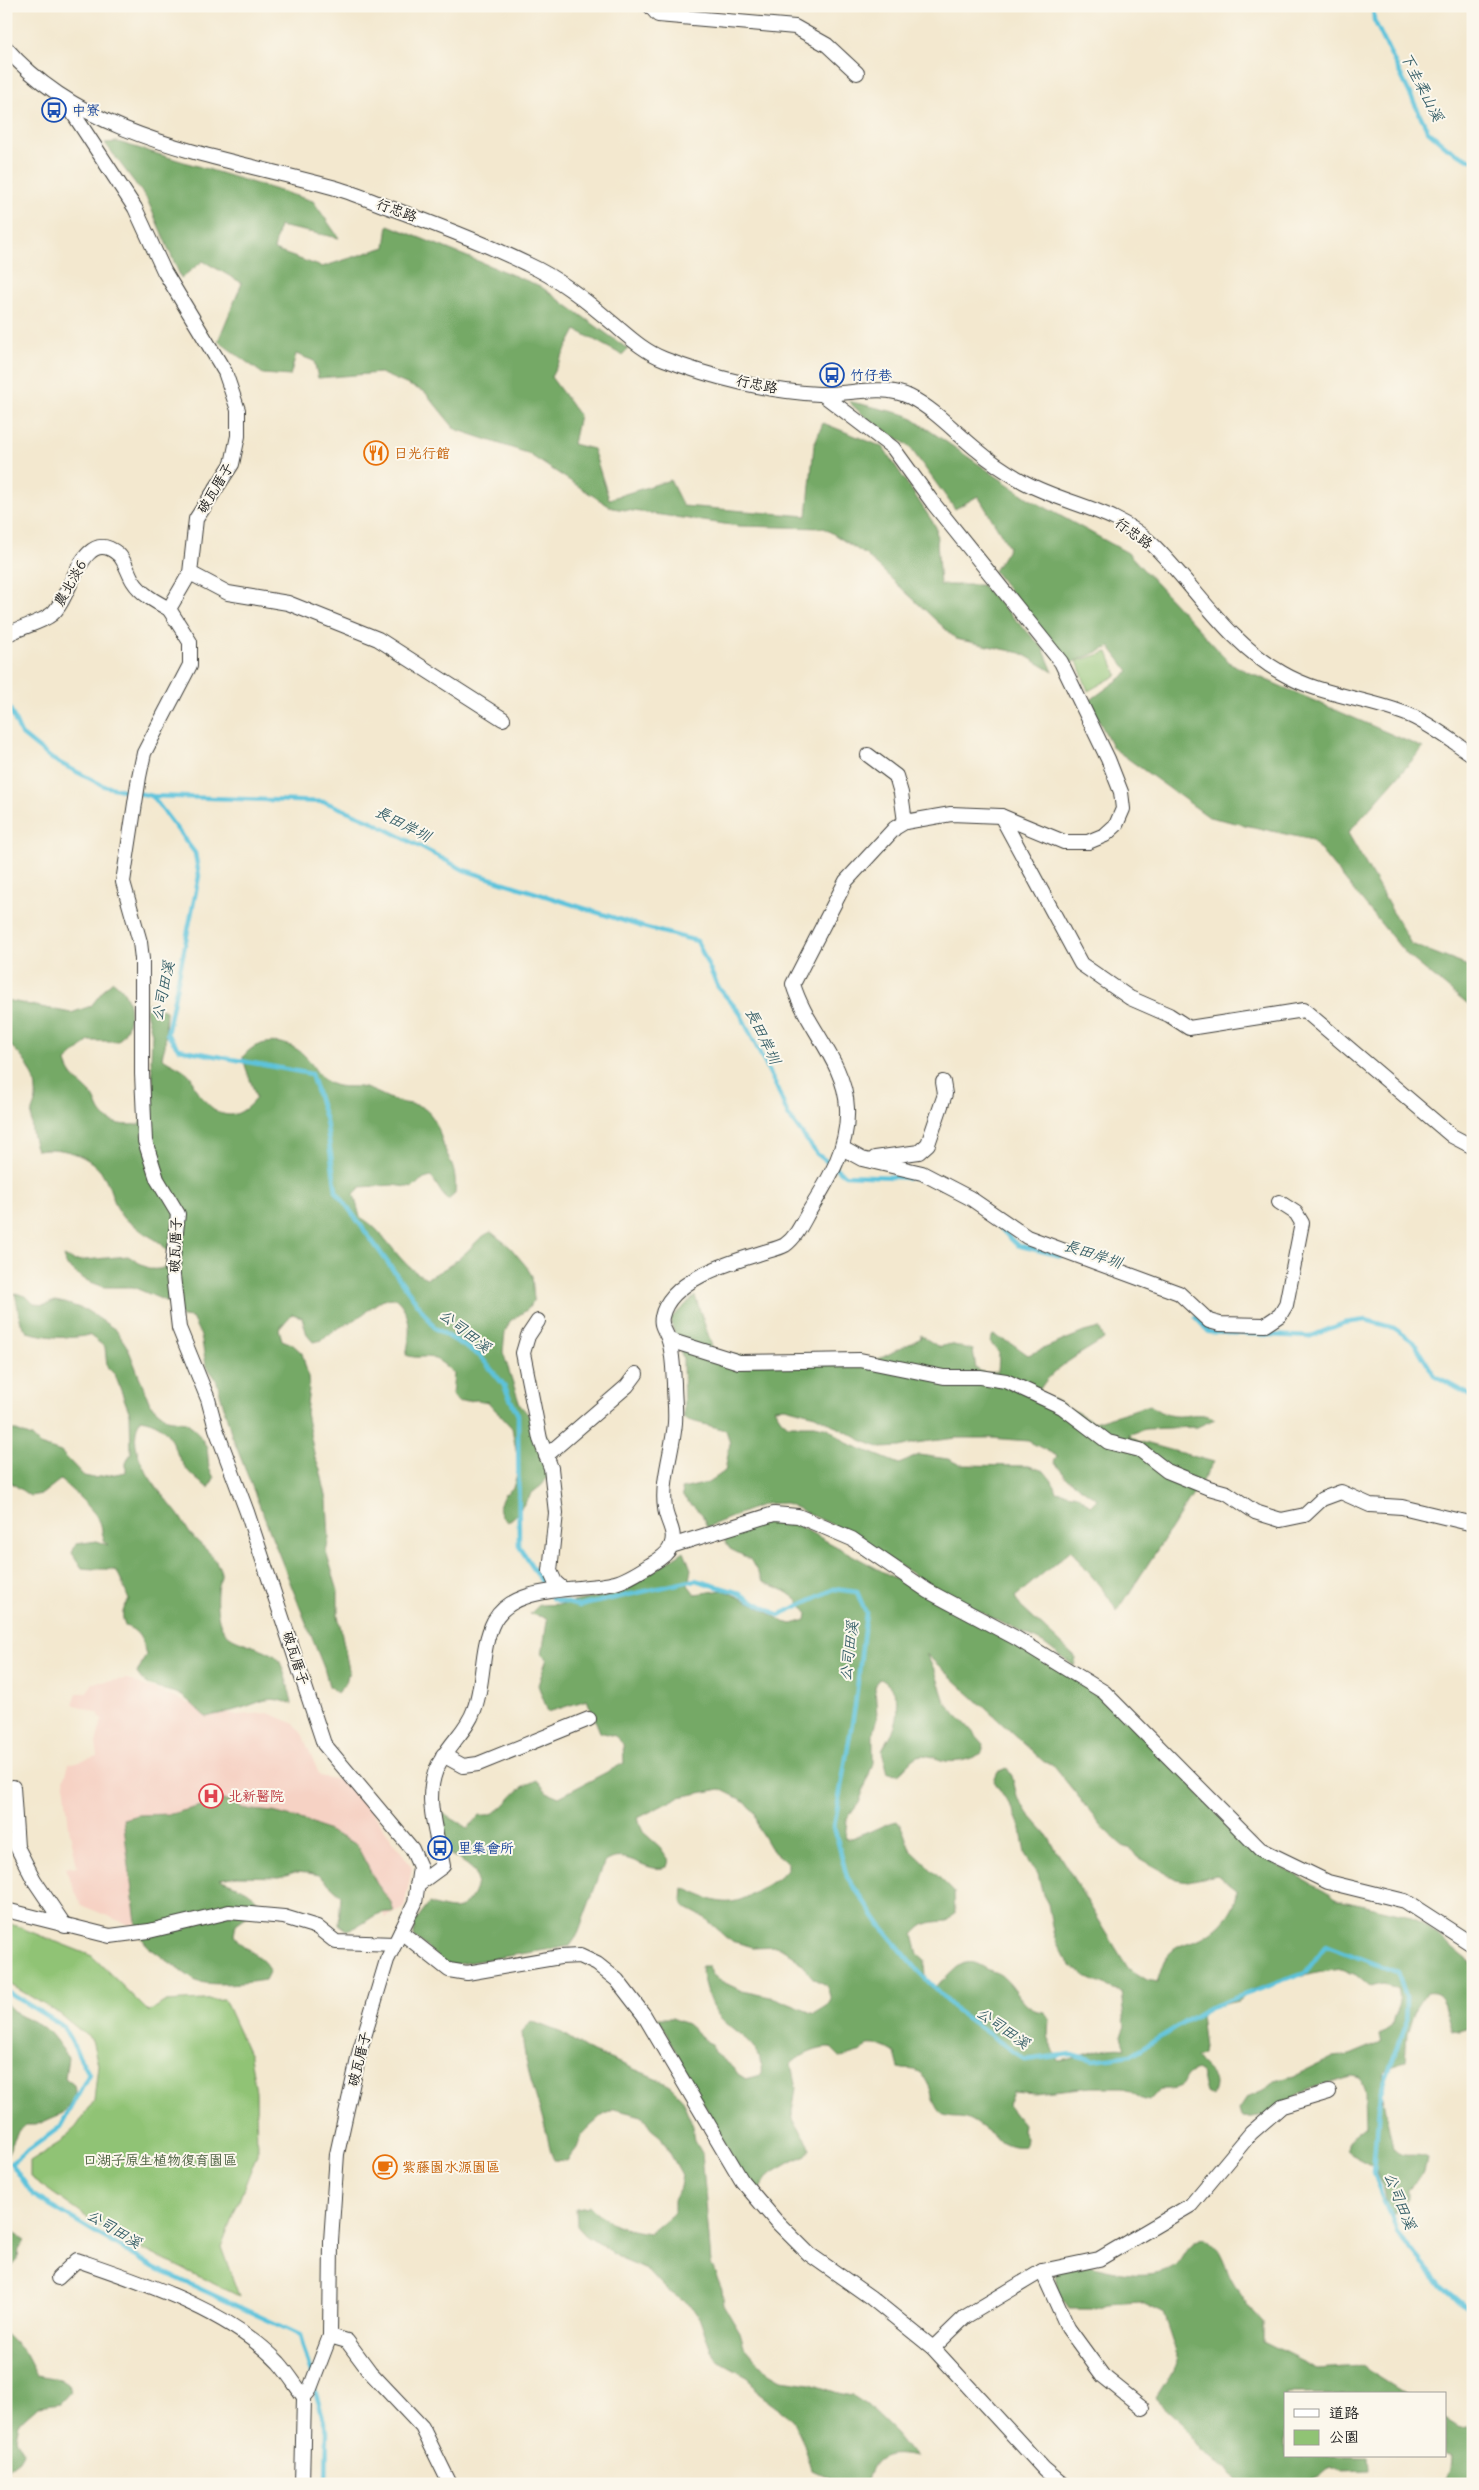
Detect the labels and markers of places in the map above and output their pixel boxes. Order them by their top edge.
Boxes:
bus stop icon: 中寮 [41,97,67,123]
place label: 中寮 [72,101,100,119]
bus stop icon: 竹仔巷 [819,362,845,388]
place label: 竹仔巷 [850,366,893,384]
restaurant icon: 日光行館 [363,440,389,466]
place label: 日光行館 [394,444,450,462]
hospital icon: 北新醫院 [198,1783,224,1809]
place label: 北新醫院 [228,1787,284,1805]
bus stop icon: 里集會所 [427,1835,453,1861]
place label: 里集會所 [458,1839,514,1857]
cafe icon: 紫藤園水源園區 [372,2154,398,2180]
place label: 紫藤園水源園區 [402,2158,500,2176]

